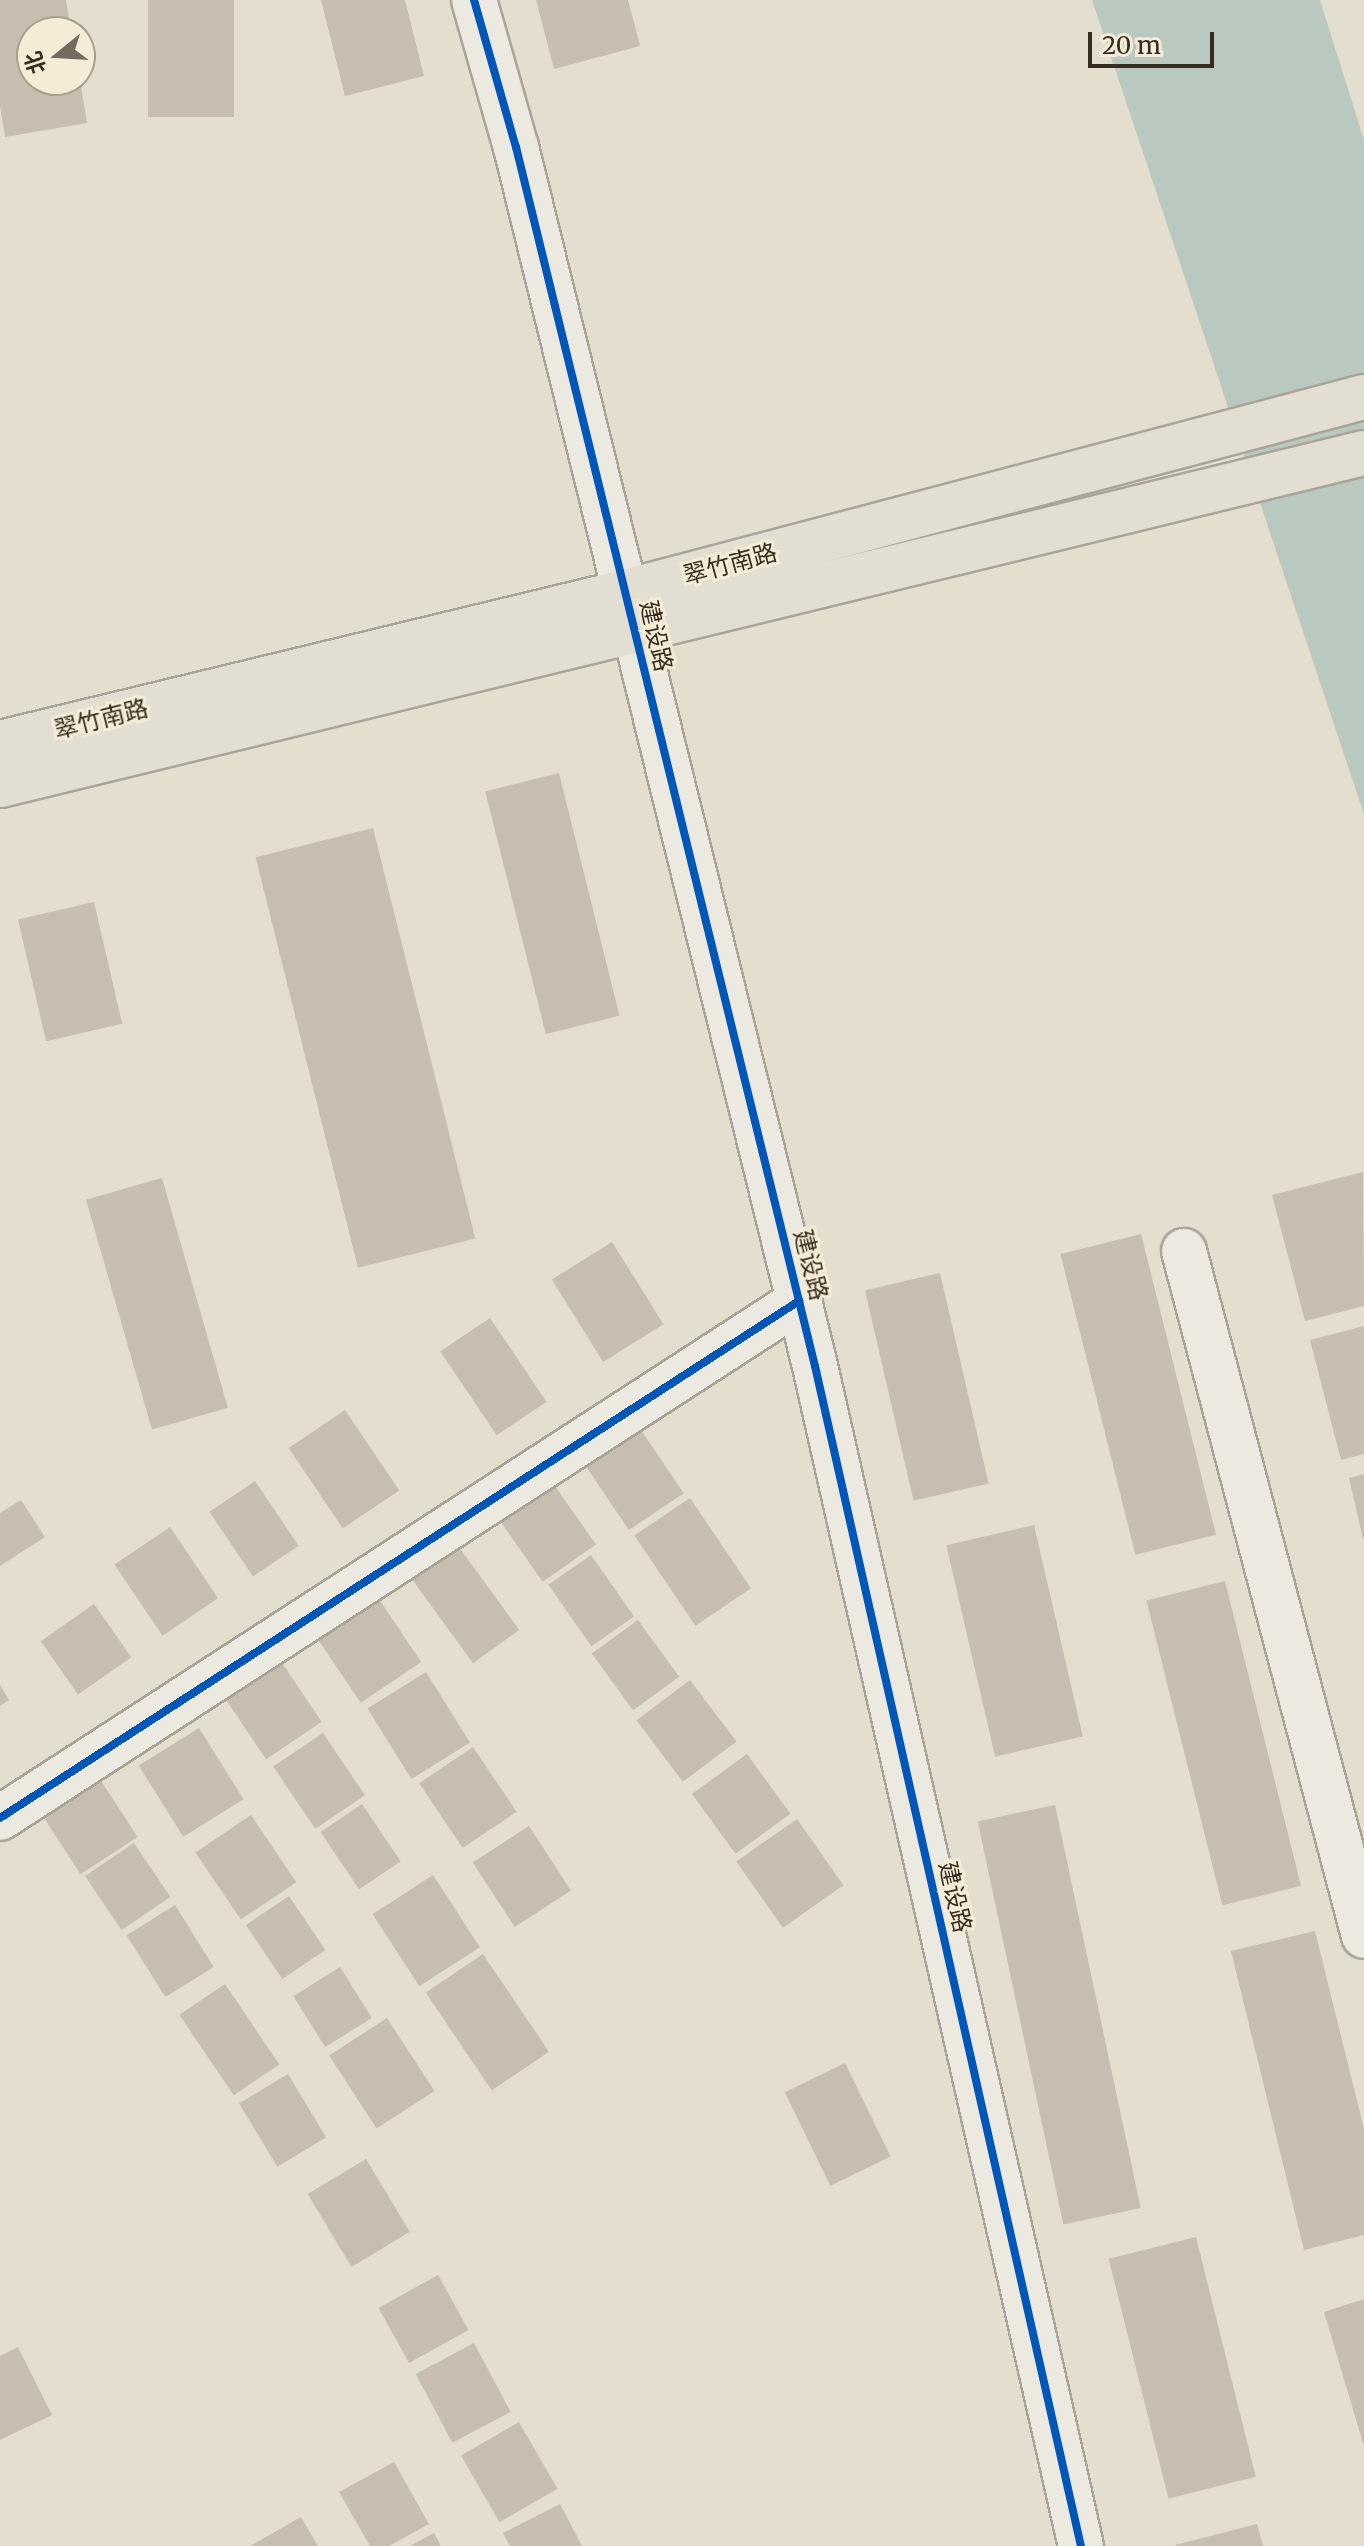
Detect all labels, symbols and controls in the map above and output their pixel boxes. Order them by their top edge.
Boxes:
north arrow [16,16,96,96]
scale bar [1092,16,1218,66]
text: 20 m [1102,30,1161,61]
text: 北 [18,48,52,78]
street label: 翠竹南路 [680,538,780,590]
street label: 建设路 [634,598,678,674]
street label: 翠竹南路 [51,693,151,745]
street label: 建设路 [788,1227,834,1303]
street label: 建设路 [933,1859,977,1935]

